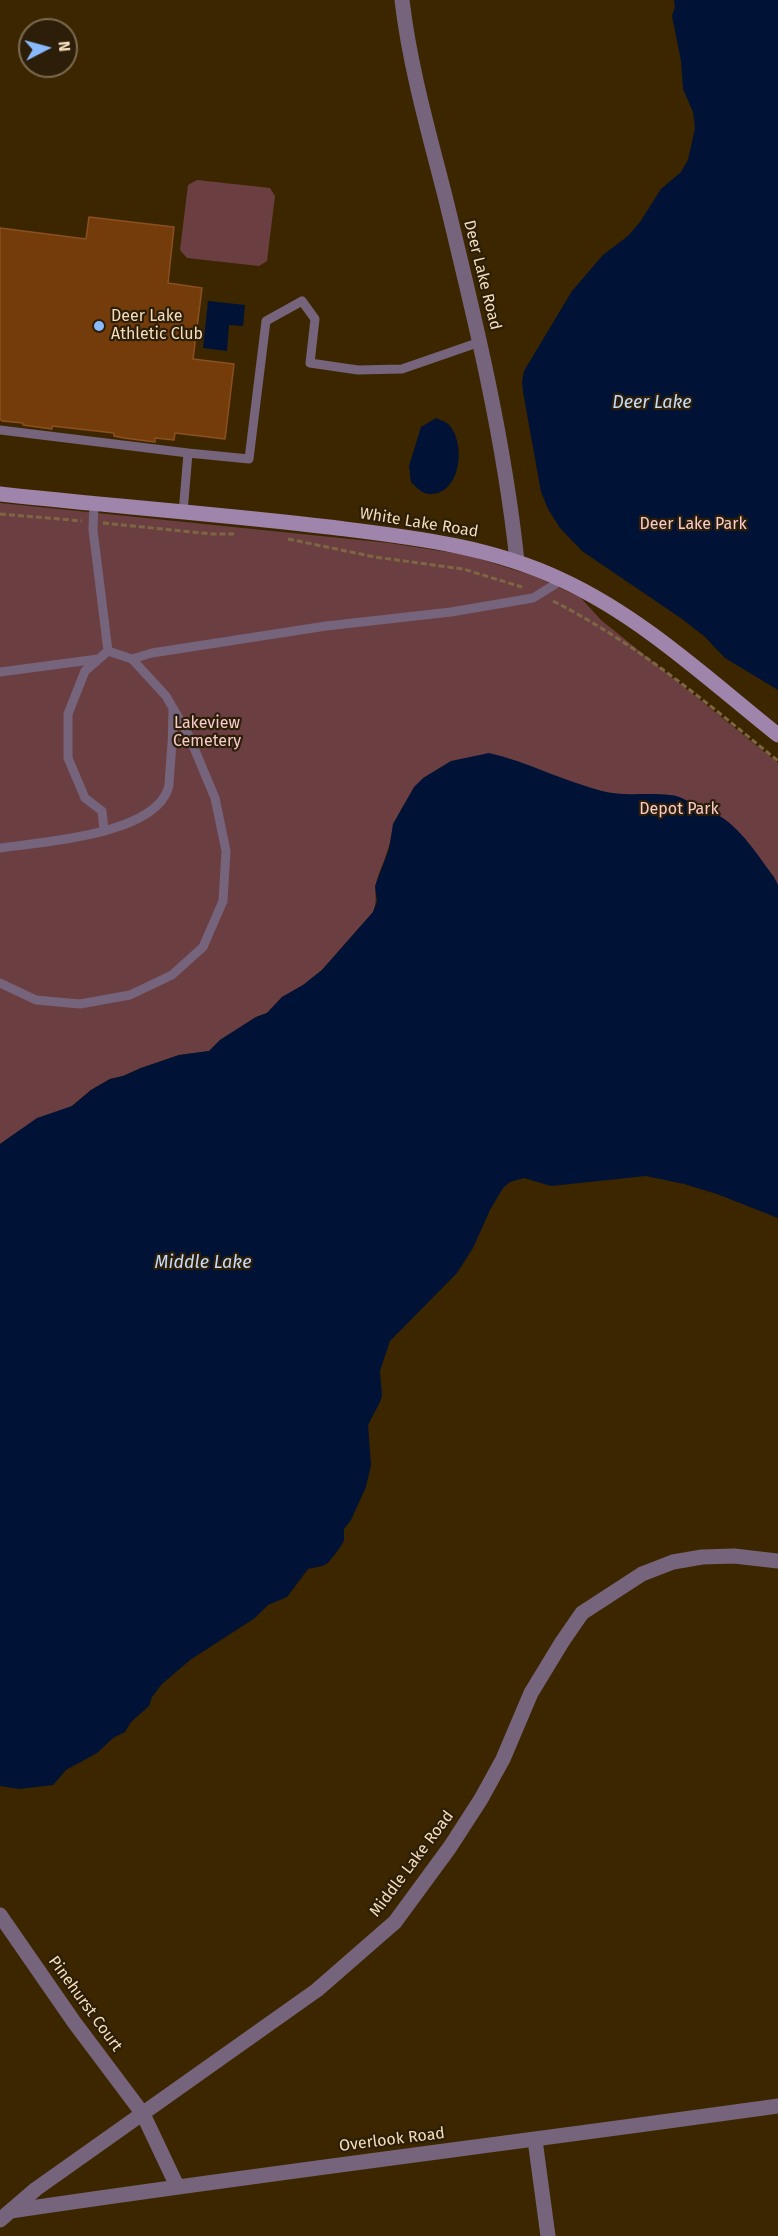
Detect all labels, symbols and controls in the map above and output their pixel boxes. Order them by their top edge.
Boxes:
north arrow [18,18,78,78]
text: N [54,40,74,53]
street label: Deer Lake Road [459,218,505,332]
place label: Deer Lake Athletic Club [111,307,203,345]
marker: Deer Lake Athletic Club [92,319,106,333]
water label: Deer Lake [612,392,692,414]
street label: White Lake Road [358,504,480,542]
park label: Deer Lake Park [639,515,747,535]
park label: Lakeview Cemetery [173,714,241,752]
park label: Depot Park [639,800,719,820]
water label: Middle Lake [155,1252,251,1274]
street label: Middle Lake Road [366,1807,458,1921]
street label: Pinehurst Court [44,1953,126,2055]
street label: Overlook Road [338,2124,446,2156]

